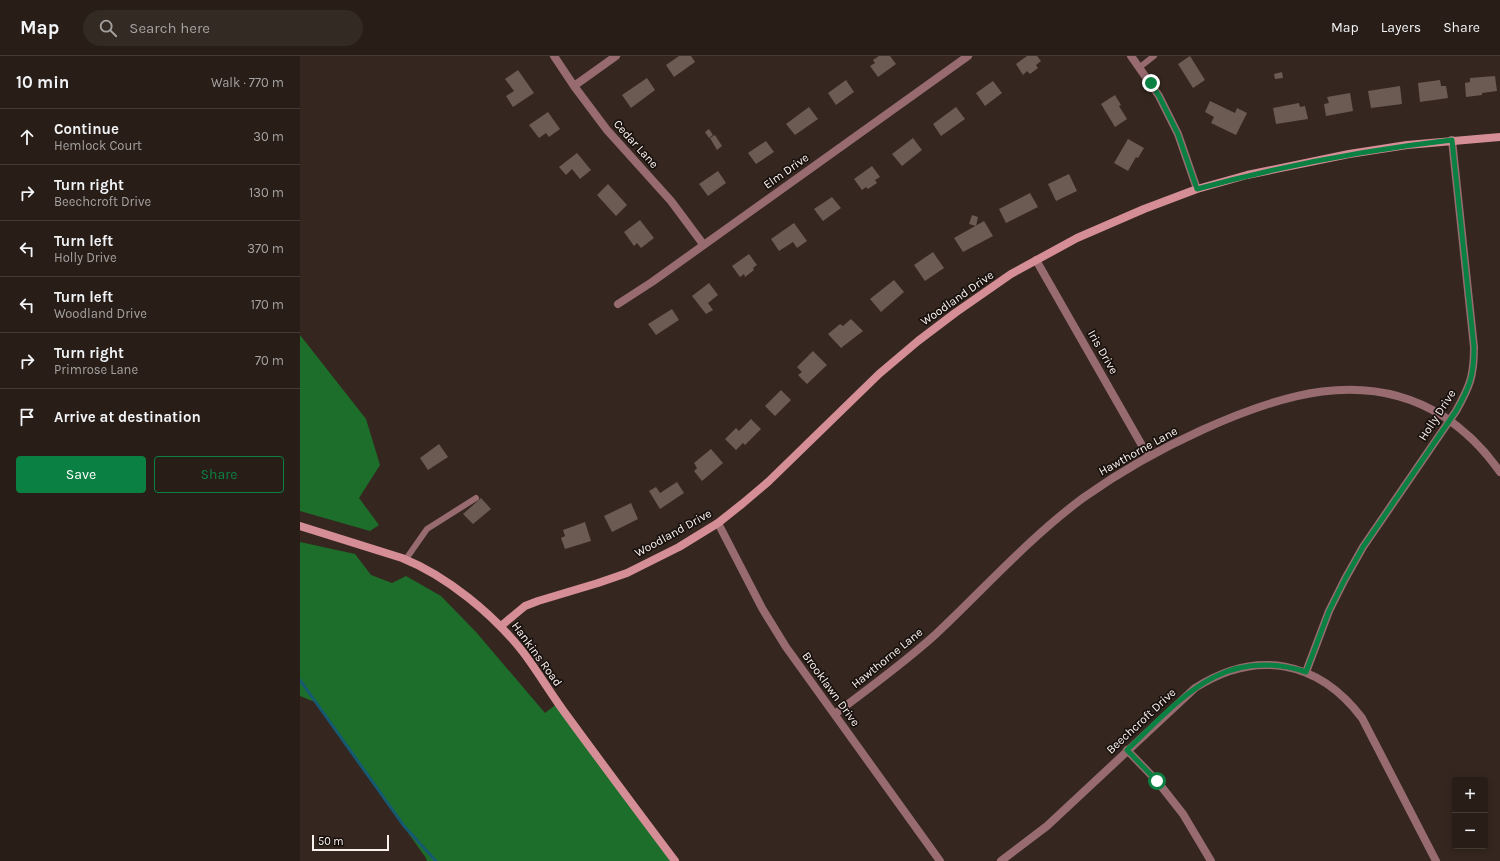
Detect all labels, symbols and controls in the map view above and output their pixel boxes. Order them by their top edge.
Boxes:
search box [83,10,363,46]
text: Map [20,17,59,39]
icon: search [97,17,119,39]
text: Search here [129,19,210,37]
text: Map [1331,19,1359,36]
text: Layers [1381,19,1421,36]
text: Share [1443,19,1480,36]
text: 10 min [16,72,69,92]
route end [1142,74,1160,92]
text: Walk · 770 m [211,75,284,90]
street label: Cedar Lane [611,117,661,171]
text: Continue [54,120,119,138]
icon: ahead [16,126,38,148]
text: 30 m [253,129,284,144]
text: Hemlock Court [54,138,142,153]
street label: Elm Drive [761,150,811,192]
text: Turn right [54,176,124,194]
icon: right [16,182,38,204]
text: 130 m [249,185,284,200]
text: Beechcroft Drive [54,194,151,209]
text: Turn left [54,232,113,250]
icon: left [16,238,38,260]
text: 370 m [247,241,284,256]
text: Holly Drive [54,250,117,265]
street label: Woodland Drive [918,268,996,328]
text: Turn left [54,288,113,306]
icon: left [16,294,38,316]
text: 170 m [251,297,284,312]
text: Woodland Drive [54,306,147,321]
street label: Iris Drive [1085,328,1121,376]
text: Turn right [54,344,124,362]
icon: right [16,350,38,372]
text: 70 m [255,353,284,368]
text: Primrose Lane [54,362,138,377]
street label: Holly Drive [1415,387,1459,443]
icon: arrive [16,406,38,428]
text: Arrive at destination [54,408,201,426]
street label: Hawthorne Lane [1096,424,1180,478]
button: Save [16,456,146,493]
button: Share [154,456,284,493]
street label: Woodland Drive [632,506,714,560]
street label: Hankins Road [509,619,565,689]
street label: Hawthorne Lane [848,625,926,691]
street label: Brooklawn Drive [799,649,863,729]
street label: Beechcroft Drive [1103,685,1179,757]
route start [1148,772,1166,790]
map controls [1452,777,1488,849]
button: + [1452,777,1488,813]
button: − [1452,813,1488,849]
scale bar [312,833,389,852]
text: 50 m [318,835,344,848]

